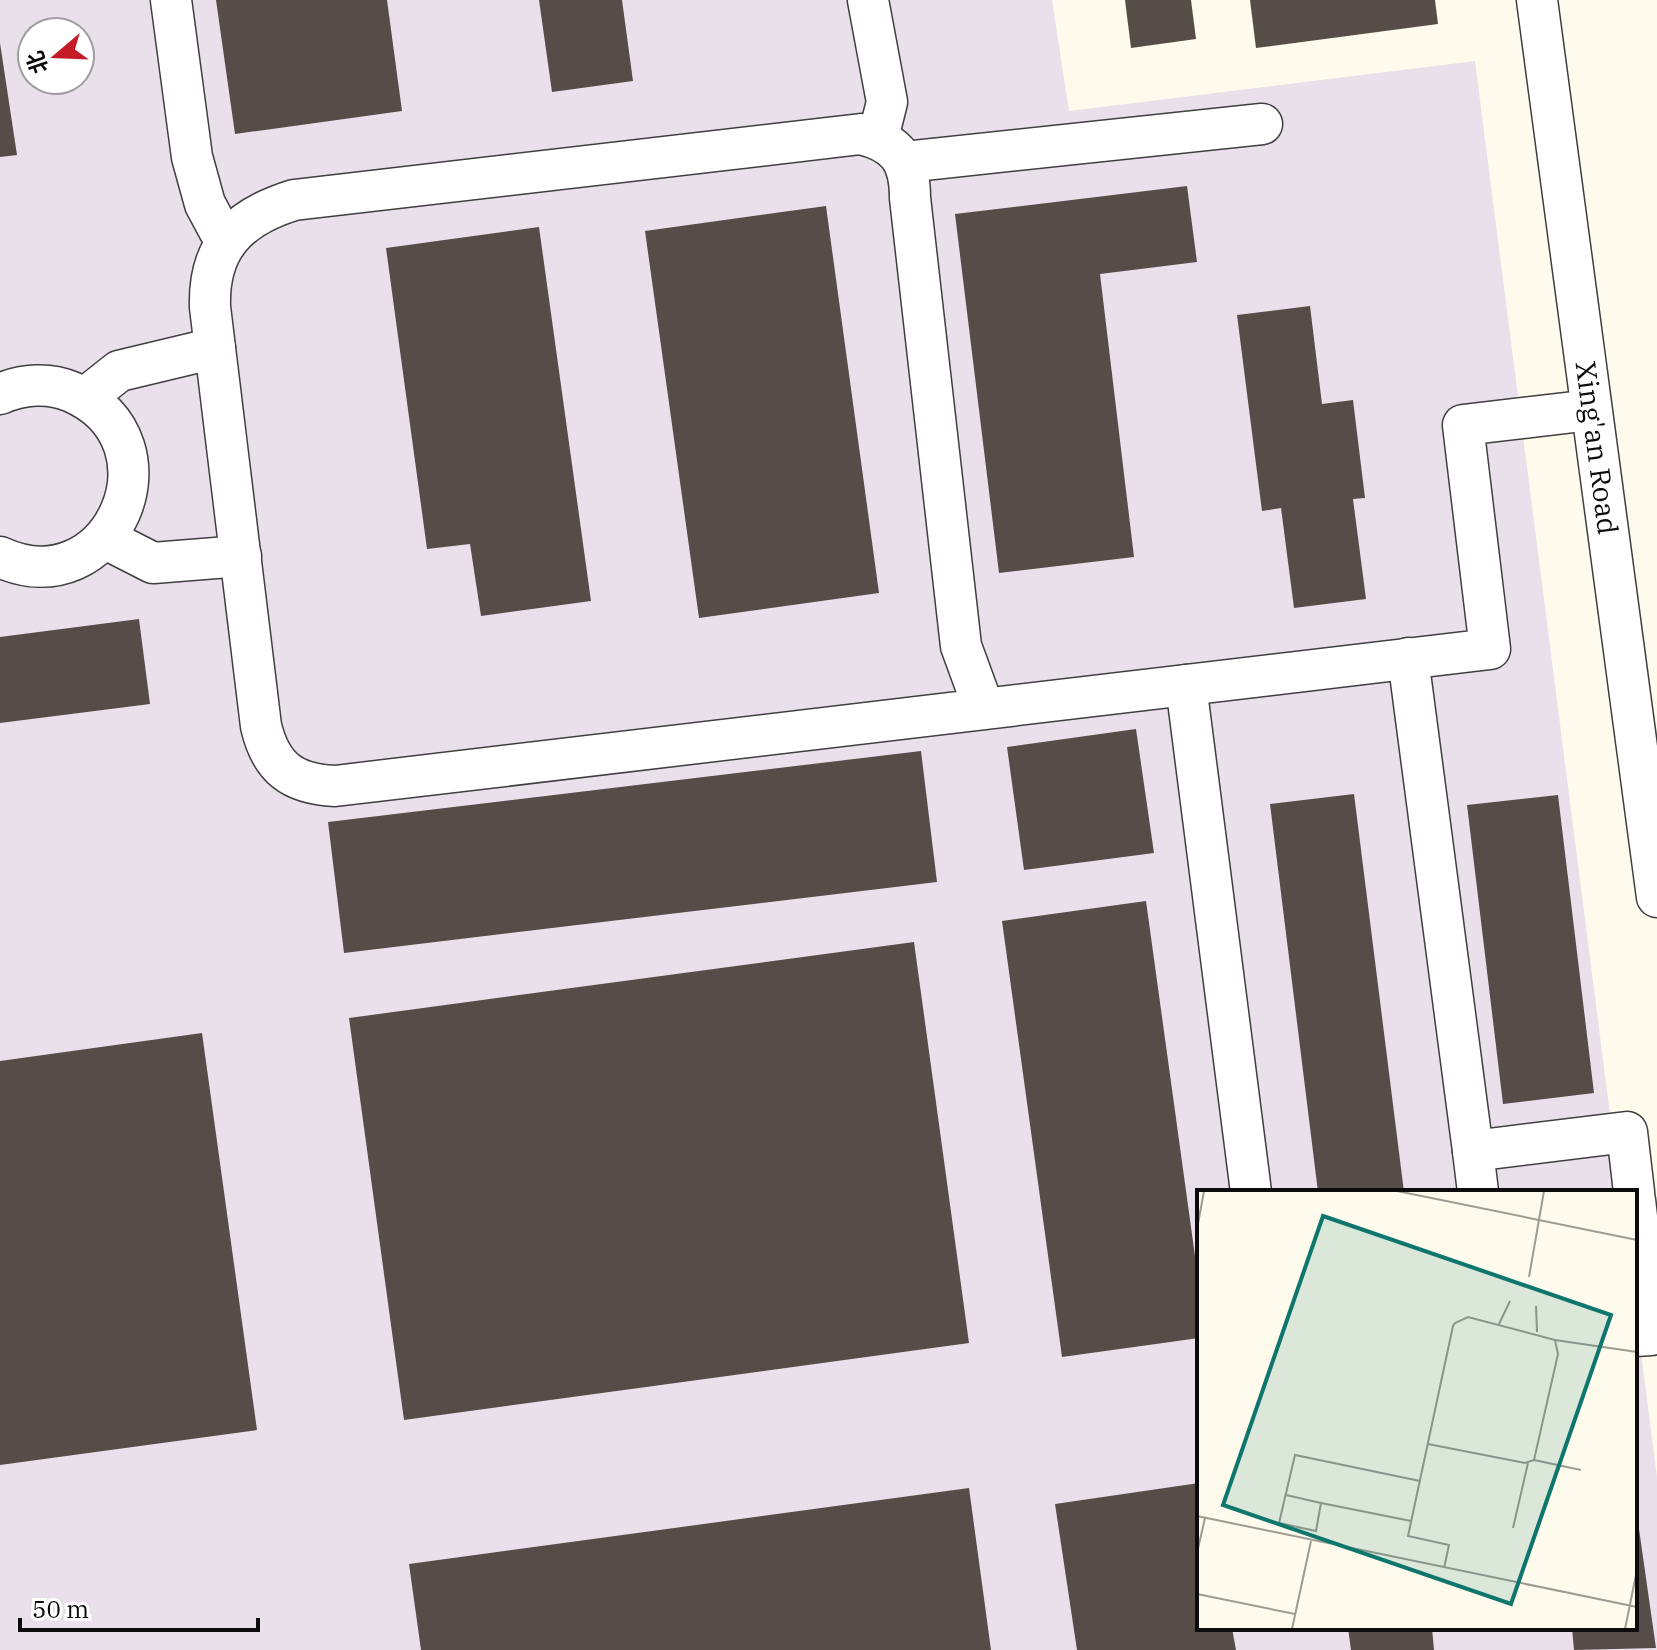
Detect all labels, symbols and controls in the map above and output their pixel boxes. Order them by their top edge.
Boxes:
north arrow [16,16,96,96]
text: 北 [19,48,54,78]
street label: Xing'an Road [1568,359,1627,537]
inset map [1197,1190,1637,1630]
scale bar [20,1582,258,1632]
text: 50 m [32,1593,89,1625]

